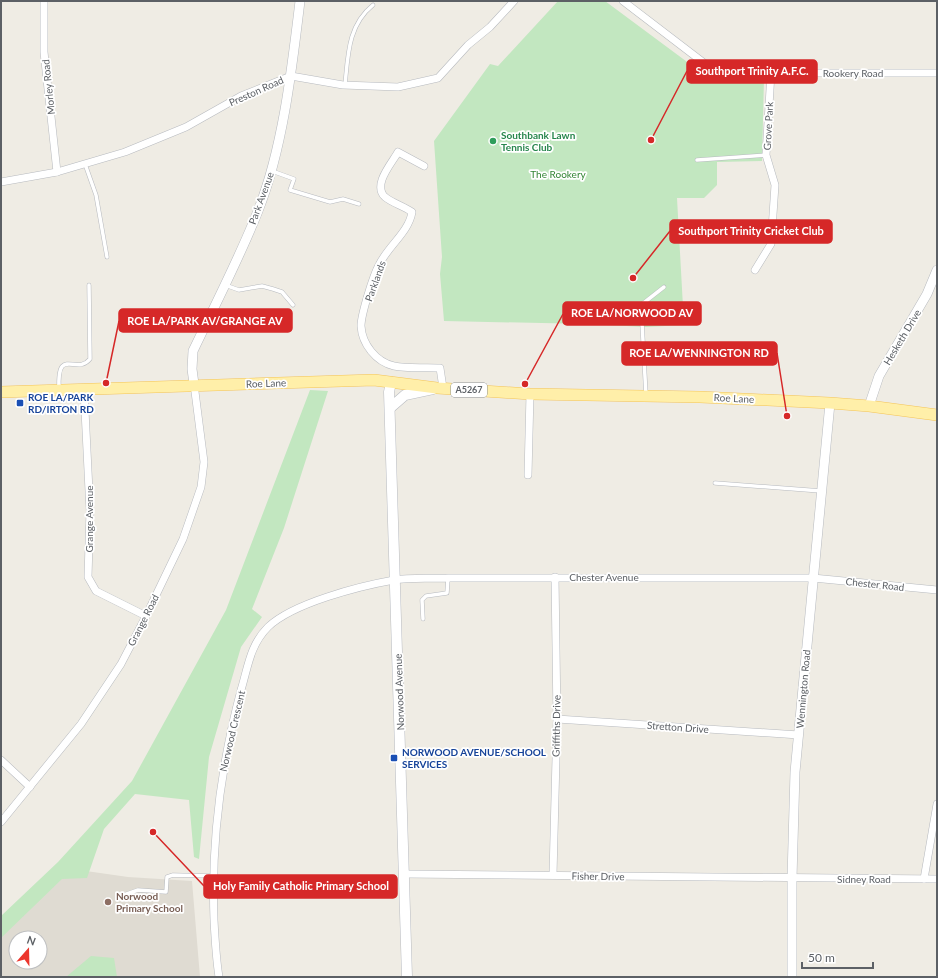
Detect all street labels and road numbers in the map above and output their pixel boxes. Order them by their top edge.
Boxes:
street label: Morley Road [39,59,57,115]
street label: Rookery Road [823,67,883,79]
street label: Preston Road [227,74,285,108]
street label: Grove Park [761,101,775,151]
street label: Park Avenue [246,170,276,226]
street label: Parklands [362,259,388,303]
street label: Hesketh Drive [881,307,923,367]
street label: Roe Lane [246,376,286,390]
road number: A5267 [451,383,487,397]
street label: Roe Lane [714,391,754,405]
street label: Grange Avenue [83,485,95,553]
street label: Chester Avenue [569,571,639,583]
street label: Chester Road [845,575,905,593]
street label: Grange Road [125,592,161,648]
street label: Wennington Road [794,649,812,729]
street label: Norwood Avenue [392,653,406,731]
street label: Norwood Crescent [217,689,247,773]
street label: Griffiths Drive [549,695,563,757]
street label: Stretton Drive [647,719,709,735]
street label: Fisher Drive [571,870,625,882]
street label: Sidney Road [837,873,891,885]

